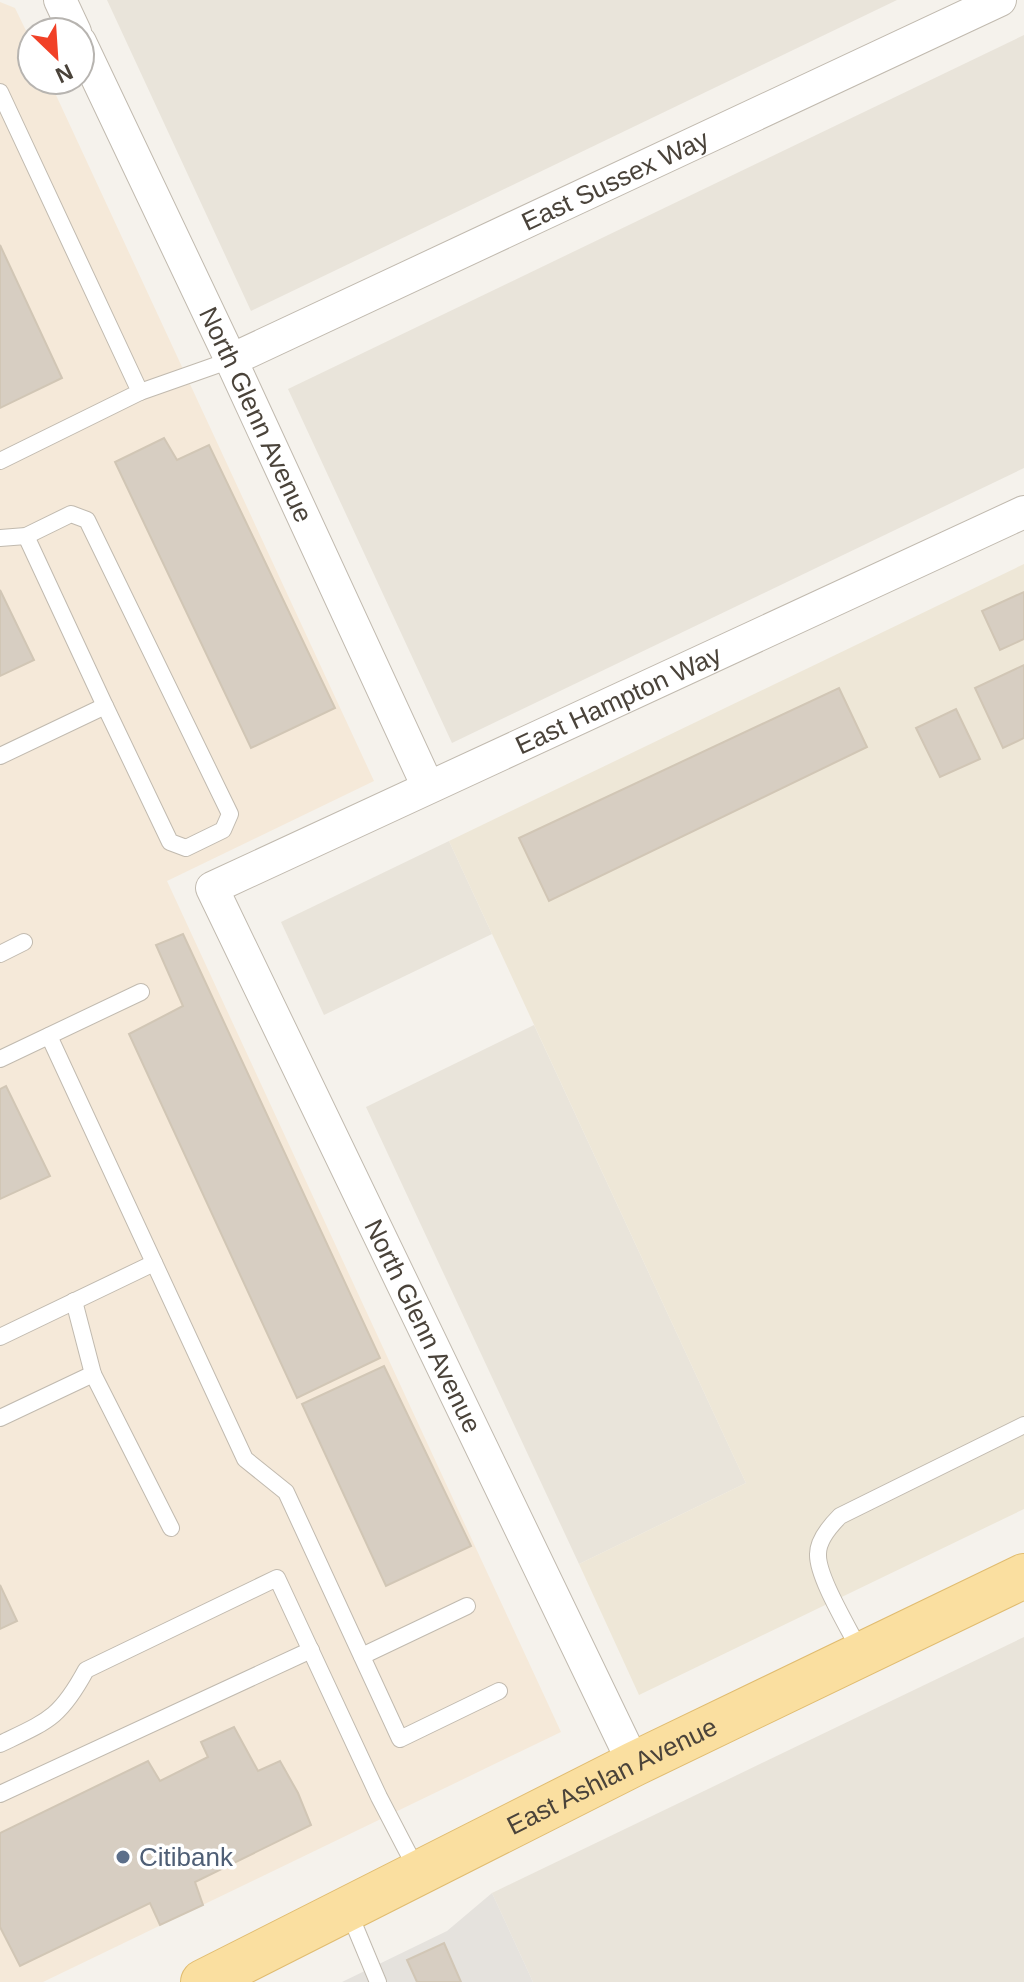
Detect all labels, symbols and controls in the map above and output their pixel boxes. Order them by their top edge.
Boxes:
north arrow [16,16,96,96]
text: N [52,59,77,88]
street label: East Sussex Way [517,124,713,237]
street label: North Glenn Avenue [193,302,319,527]
street label: East Hampton Way [511,639,726,760]
street label: North Glenn Avenue [358,1214,488,1438]
street label: East Ashlan Avenue [502,1711,722,1841]
place label: Citibank [139,1842,234,1872]
marker: Citibank [114,1848,132,1866]

